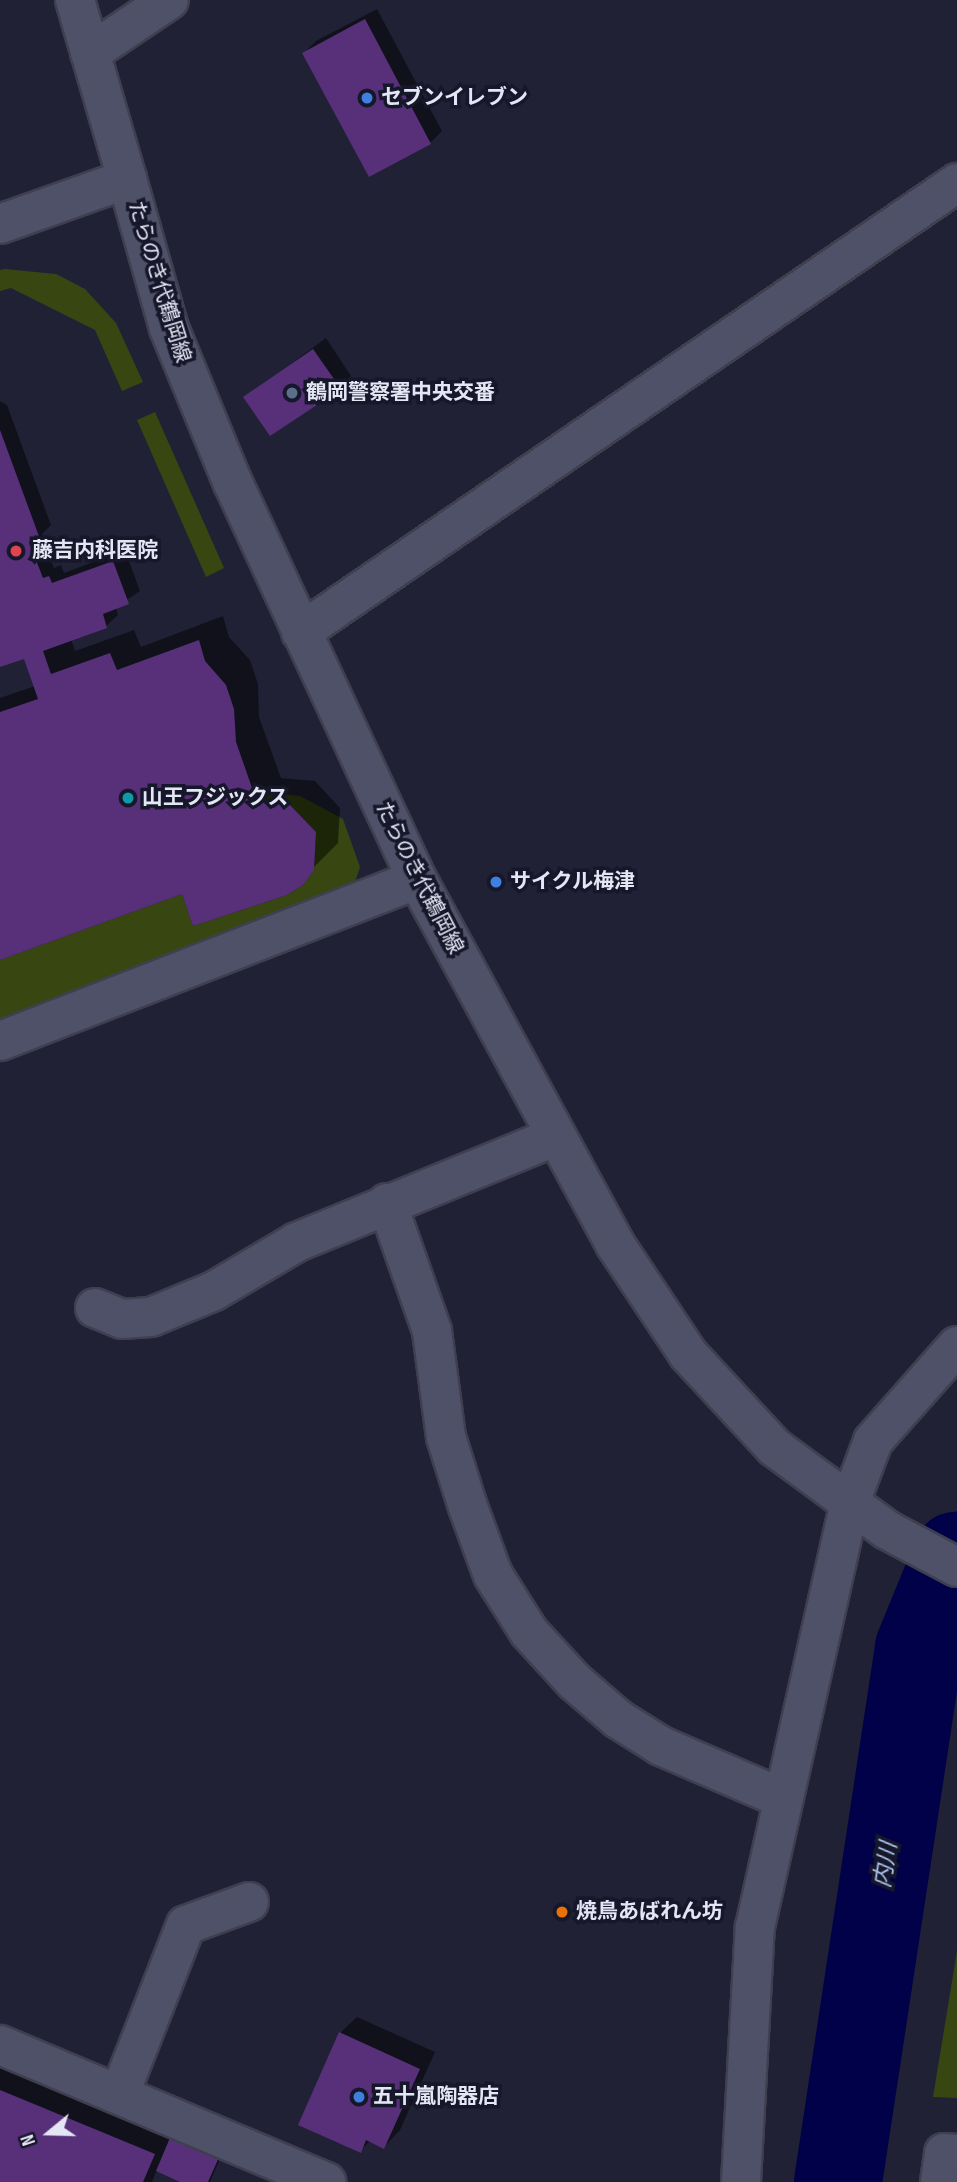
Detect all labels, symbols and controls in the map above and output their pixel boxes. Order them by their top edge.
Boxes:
place label: セブンイレブン [381,85,528,111]
marker: セブンイレブン [359,90,375,106]
street label: たらのき代鶴岡線 [122,198,196,366]
place label: 鶴岡警察署中央交番 [306,380,495,406]
marker: 鶴岡警察署中央交番 [284,385,300,401]
place label: 藤吉内科医院 [32,538,158,564]
marker: 藤吉内科医院 [6,541,26,561]
place label: 山王フジックス [142,785,289,811]
marker: 山王フジックス [120,790,136,806]
street label: たらのき代鶴岡線 [370,797,468,959]
place label: サイクル梅津 [510,869,636,895]
marker: サイクル梅津 [488,874,504,890]
water label: 内川 [869,1840,903,1890]
place label: 焼鳥あばれん坊 [576,1899,723,1925]
marker: 焼鳥あばれん坊 [554,1904,570,1920]
place label: 五十嵐陶器店 [373,2084,499,2110]
marker: 五十嵐陶器店 [351,2089,367,2105]
north arrow [14,2098,84,2168]
text: N [16,2131,41,2149]

